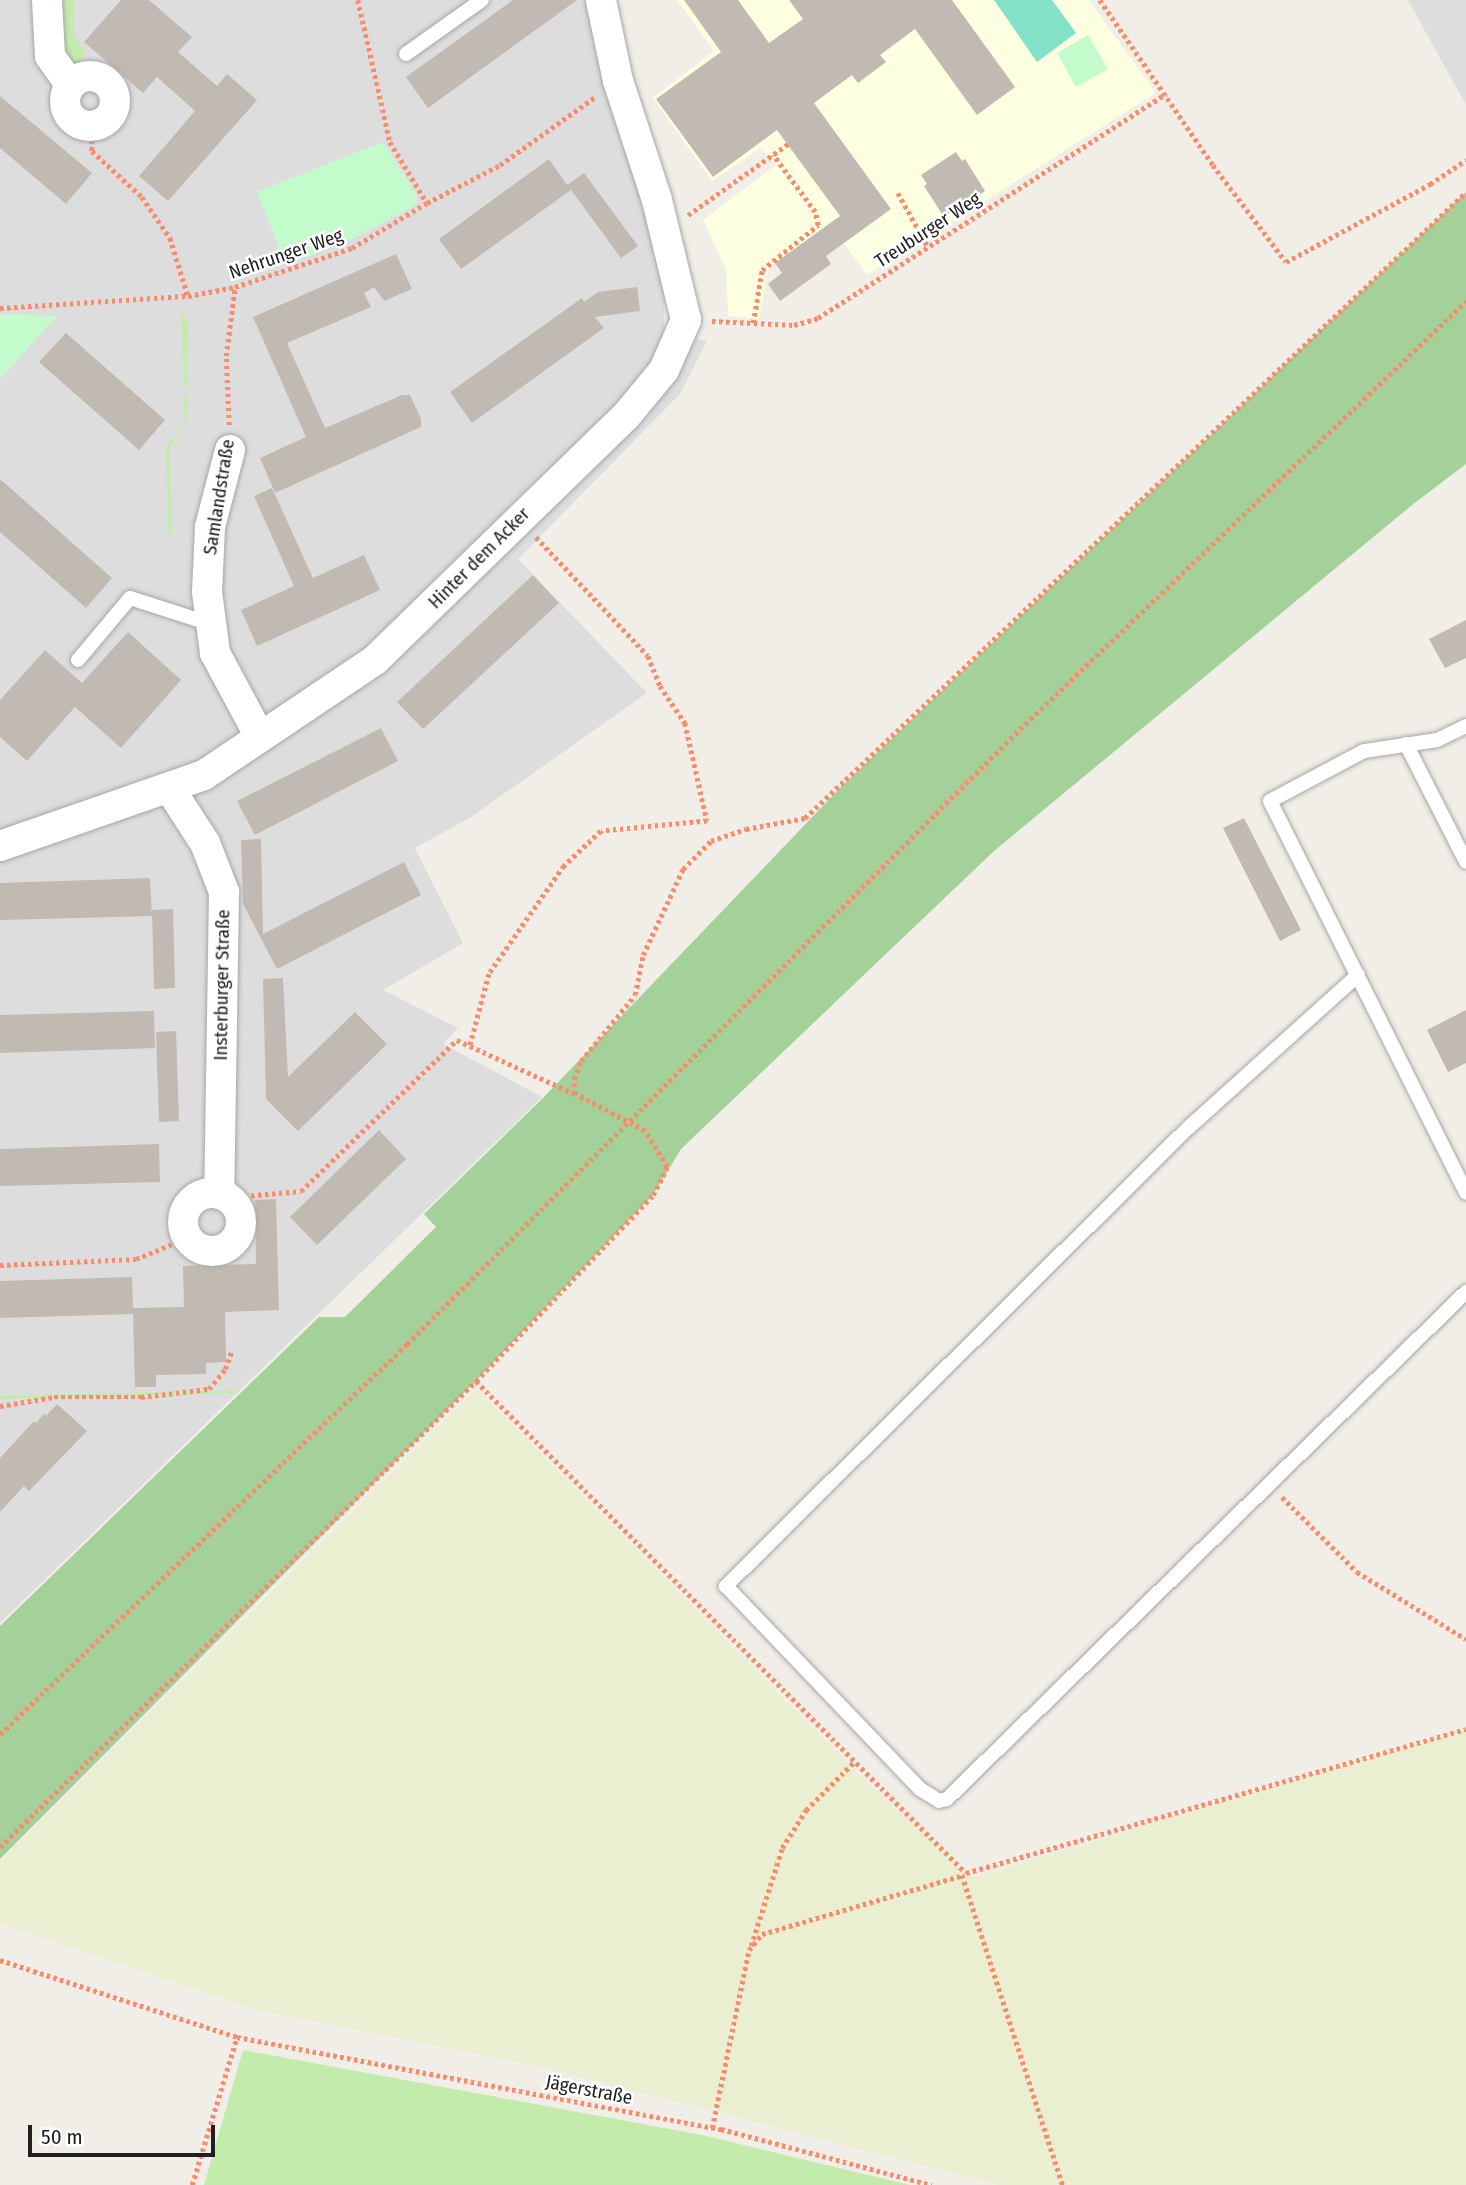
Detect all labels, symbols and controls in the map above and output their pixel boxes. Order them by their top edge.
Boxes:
street label: Treuburger Weg [871,187,985,273]
street label: Nehrunger Weg [226,224,346,284]
street label: Samlandstraße [199,437,239,557]
street label: Hinter dem Acker [423,502,535,614]
street label: Insterburger Straße [209,909,235,1061]
street label: Jägerstraße [544,2070,634,2110]
scale bar [32,2112,219,2156]
text: 50 m [41,2124,83,2150]

